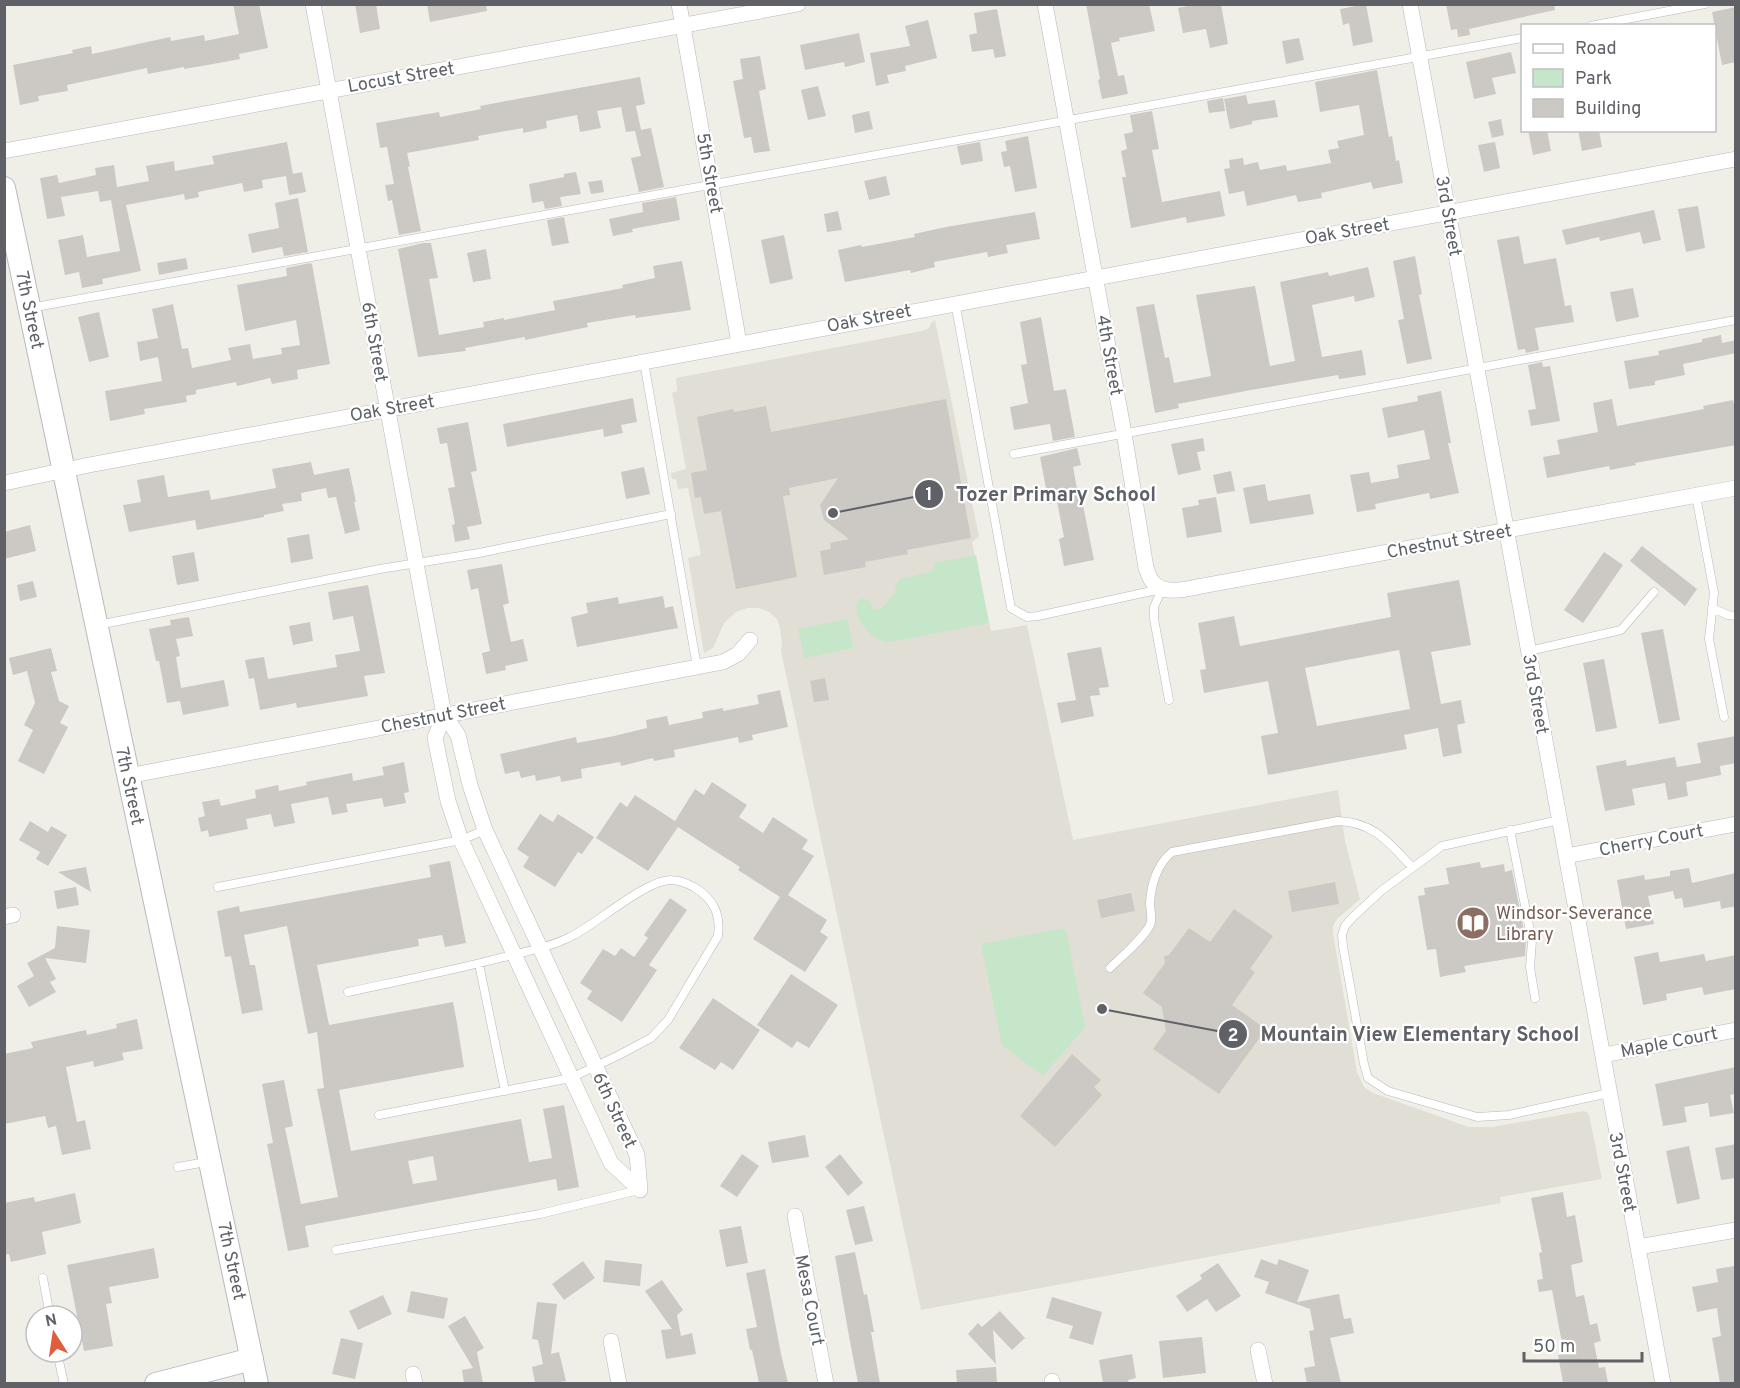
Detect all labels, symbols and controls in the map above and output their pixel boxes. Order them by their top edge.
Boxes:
legend [1521,24,1716,132]
text: Road [1575,38,1617,61]
street label: Locust Street [346,58,457,99]
text: Park [1575,68,1612,91]
text: Building [1575,98,1641,121]
street label: 5th Street [690,131,727,215]
street label: 3rd Street [1429,174,1466,258]
street label: Oak Street [1303,214,1391,251]
street label: 7th Street [9,269,48,351]
street label: 6th Street [355,300,392,384]
street label: Oak Street [825,300,914,339]
street label: 4th Street [1090,313,1127,397]
street label: Oak Street [348,391,436,428]
callout: Tozer Primary School [914,475,1168,513]
text: Tozer Primary School [956,483,1156,509]
text: 1 [925,484,933,507]
street label: Chestnut Street [1385,520,1514,565]
street label: 3rd Street [1516,652,1553,736]
street label: Chestnut Street [379,693,508,740]
street label: 7th Street [109,745,148,827]
street label: Cherry Court [1597,820,1705,863]
place label: Windsor-Severance Library [1496,903,1652,947]
library icon: Windsor-Severance Library [1455,905,1491,941]
callout: Mountain View Elementary School [1218,1015,1591,1053]
text: Mountain View Elementary School [1261,1023,1579,1049]
street label: Maple Court [1619,1023,1720,1064]
text: 2 [1227,1025,1239,1048]
street label: 6th Street [586,1069,641,1152]
street label: 3rd Street [1602,1130,1641,1214]
street label: 7th Street [211,1220,250,1302]
street label: Mesa Court [788,1253,829,1348]
north arrow [24,1304,84,1364]
text: N [44,1310,59,1332]
scale bar [1524,1325,1642,1363]
text: 50 m [1533,1336,1575,1359]

